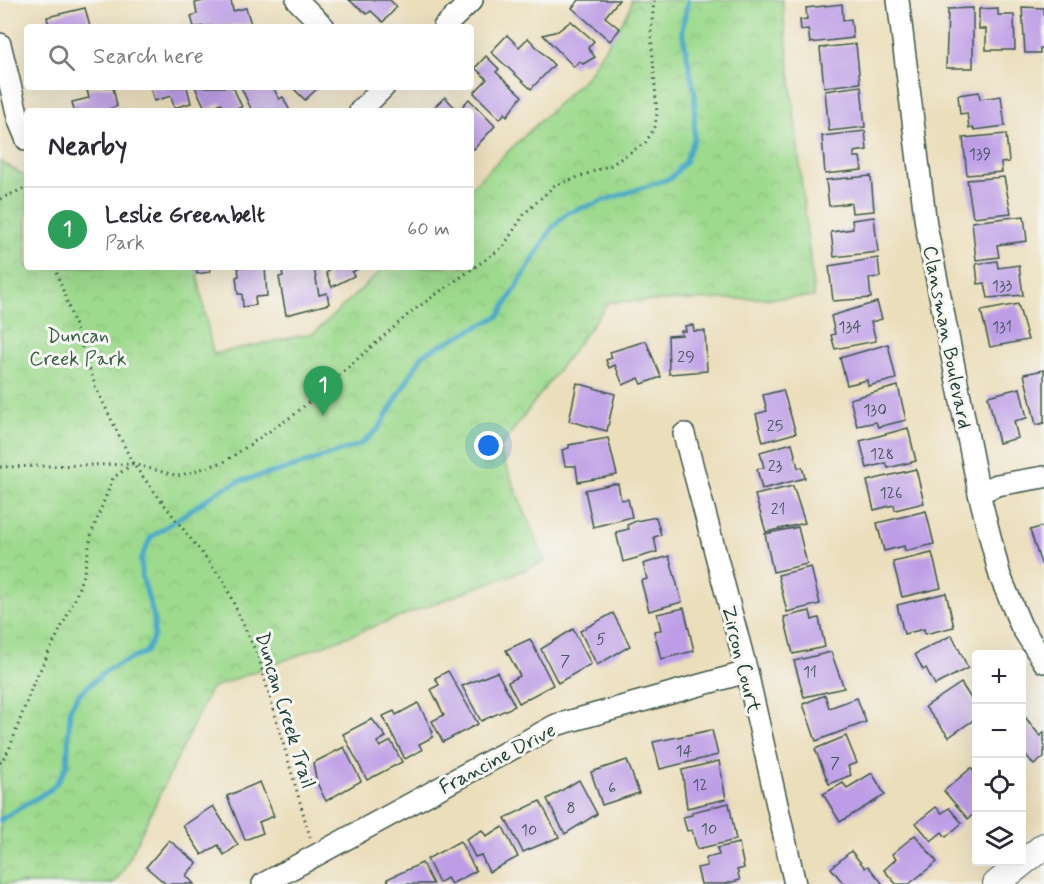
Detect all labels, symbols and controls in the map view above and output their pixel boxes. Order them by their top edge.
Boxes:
search box [24,24,474,90]
icon: search [45,41,78,74]
text: Search here [93,43,204,71]
text: Nearby [48,130,127,164]
house number: 139 [969,144,991,165]
text: Leslie Greenbelt [105,202,265,230]
text: 1 [63,216,72,243]
text: 60 m [407,216,450,243]
text: Park [105,230,145,257]
street label: Clansman Boulevard [916,243,978,431]
house number: 133 [992,276,1013,297]
house number: 134 [838,317,862,338]
house number: 131 [992,317,1012,338]
park label: Duncan Creek Park [29,323,127,373]
house number: 29 [677,347,695,368]
pin: 1 [304,366,342,416]
house number: 130 [863,400,887,421]
house number: 25 [767,416,783,437]
your location [474,431,503,460]
house number: 128 [870,444,894,465]
house number: 23 [768,456,783,477]
house number: 126 [879,483,903,504]
house number: 21 [771,499,785,520]
street label: Zircon Court [714,603,767,716]
street label: Duncan Creek Trail [248,629,321,792]
house number: 5 [596,629,606,650]
map controls [972,650,1026,866]
button: + [972,650,1026,704]
house number: 7 [560,651,570,672]
house number: 11 [803,662,817,683]
button: − [972,704,1026,758]
street label: Francine Drive [434,717,561,801]
house number: 14 [676,741,693,762]
house number: 7 [830,753,840,774]
button: locate [972,758,1026,812]
house number: 12 [692,775,708,796]
house number: 6 [608,778,616,799]
house number: 8 [566,798,576,819]
button: layers [972,812,1026,866]
house number: 10 [701,819,717,840]
house number: 10 [521,820,537,841]

